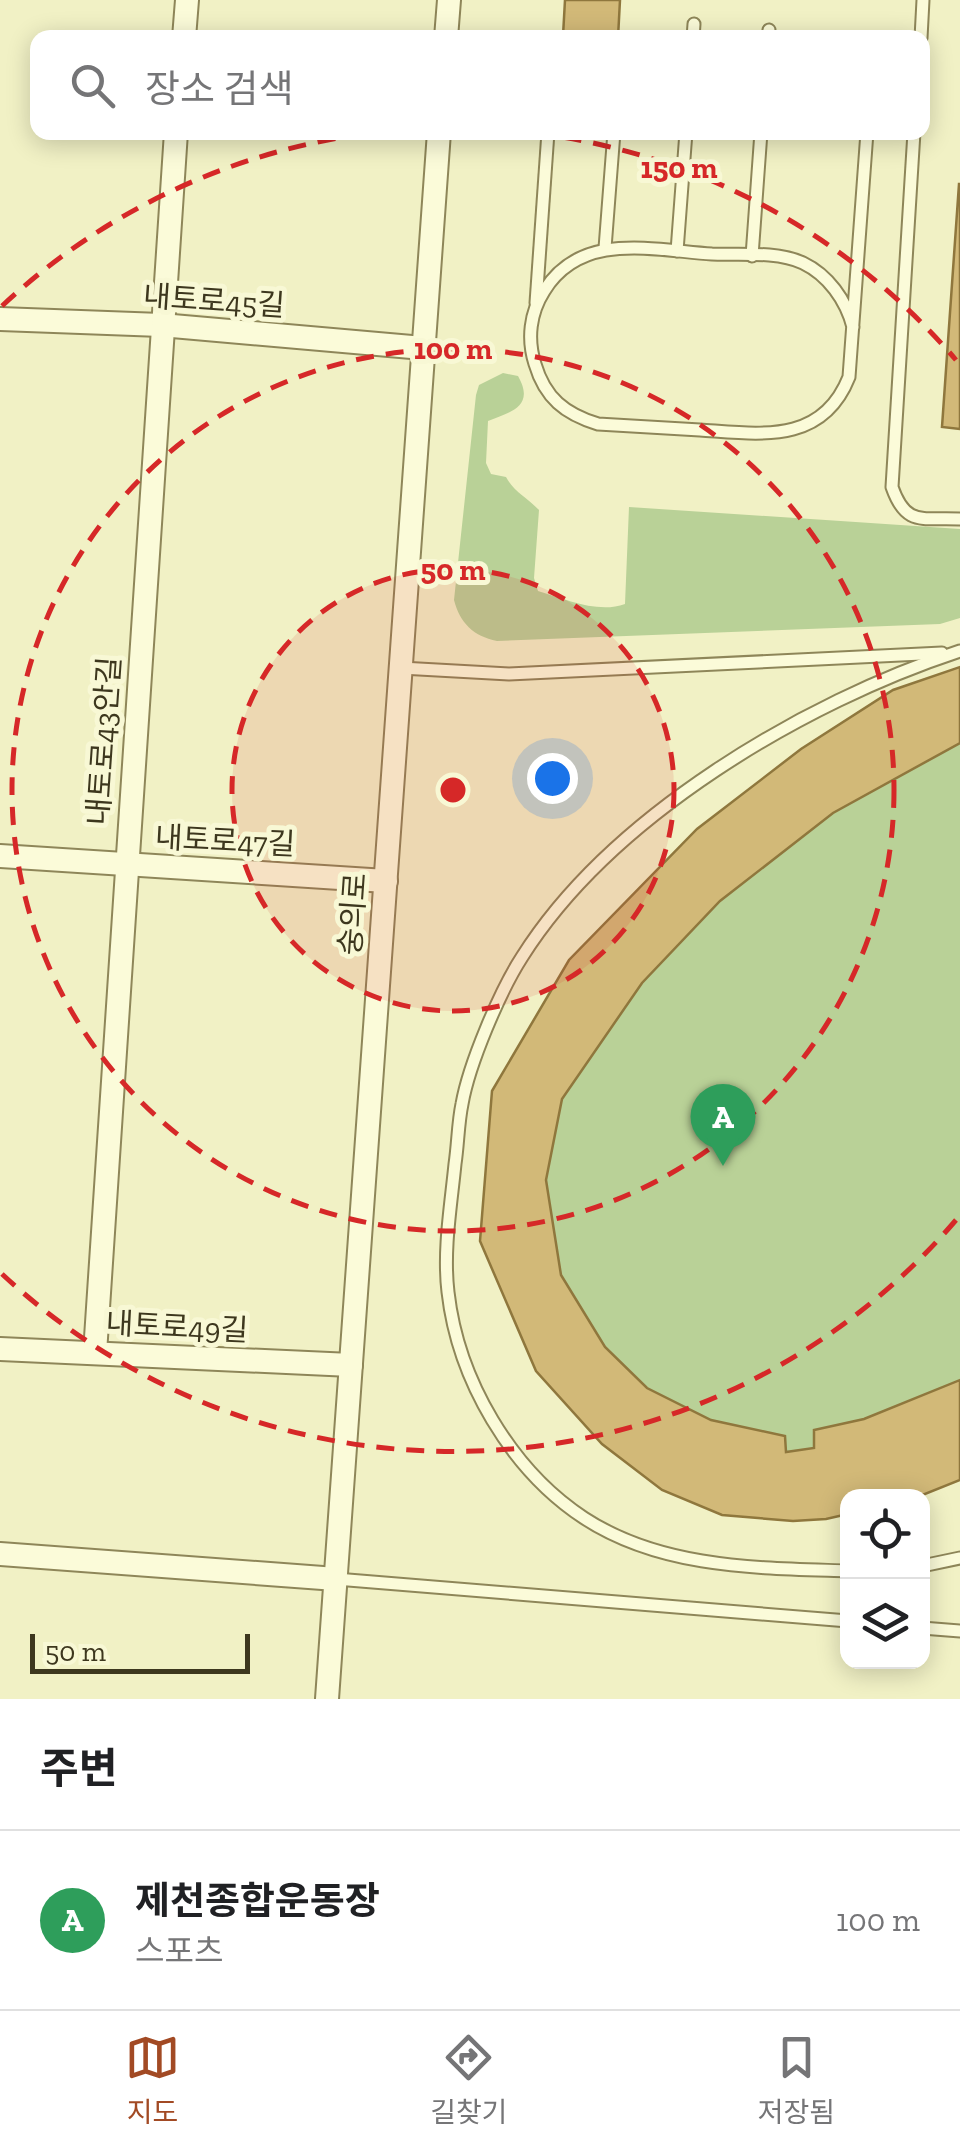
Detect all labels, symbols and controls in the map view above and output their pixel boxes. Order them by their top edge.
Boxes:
search box [30,30,930,140]
icon: search [65,58,120,113]
text: 장소 검색 [145,66,293,112]
text: 150 m [641,150,717,186]
street label: 내토로45길 [142,278,286,324]
text: 100 m [414,331,492,367]
text: 50 m [421,552,485,588]
street label: 내토로43안길 [80,656,128,826]
your location [527,753,578,804]
centre of rings [435,772,471,808]
street label: 내토로47길 [154,819,296,863]
street label: 숭의로 [332,871,374,957]
pin: A [690,1084,756,1166]
street label: 내토로49길 [105,1305,249,1349]
map controls [840,1489,930,1669]
button: locate [840,1489,930,1579]
button: layers [840,1579,930,1669]
scale bar [30,1629,250,1674]
text: 50 m [45,1635,106,1668]
text: 주변 [40,1743,117,1794]
text: 제천종합운동장 [135,1878,380,1924]
text: A [62,1901,83,1939]
text: 100 m [836,1901,920,1939]
text: 스포츠 [135,1932,223,1970]
tab: 지도 [125,2030,180,2130]
tab: 길찾기 [430,2030,507,2130]
tab: 저장됨 [758,2030,835,2130]

